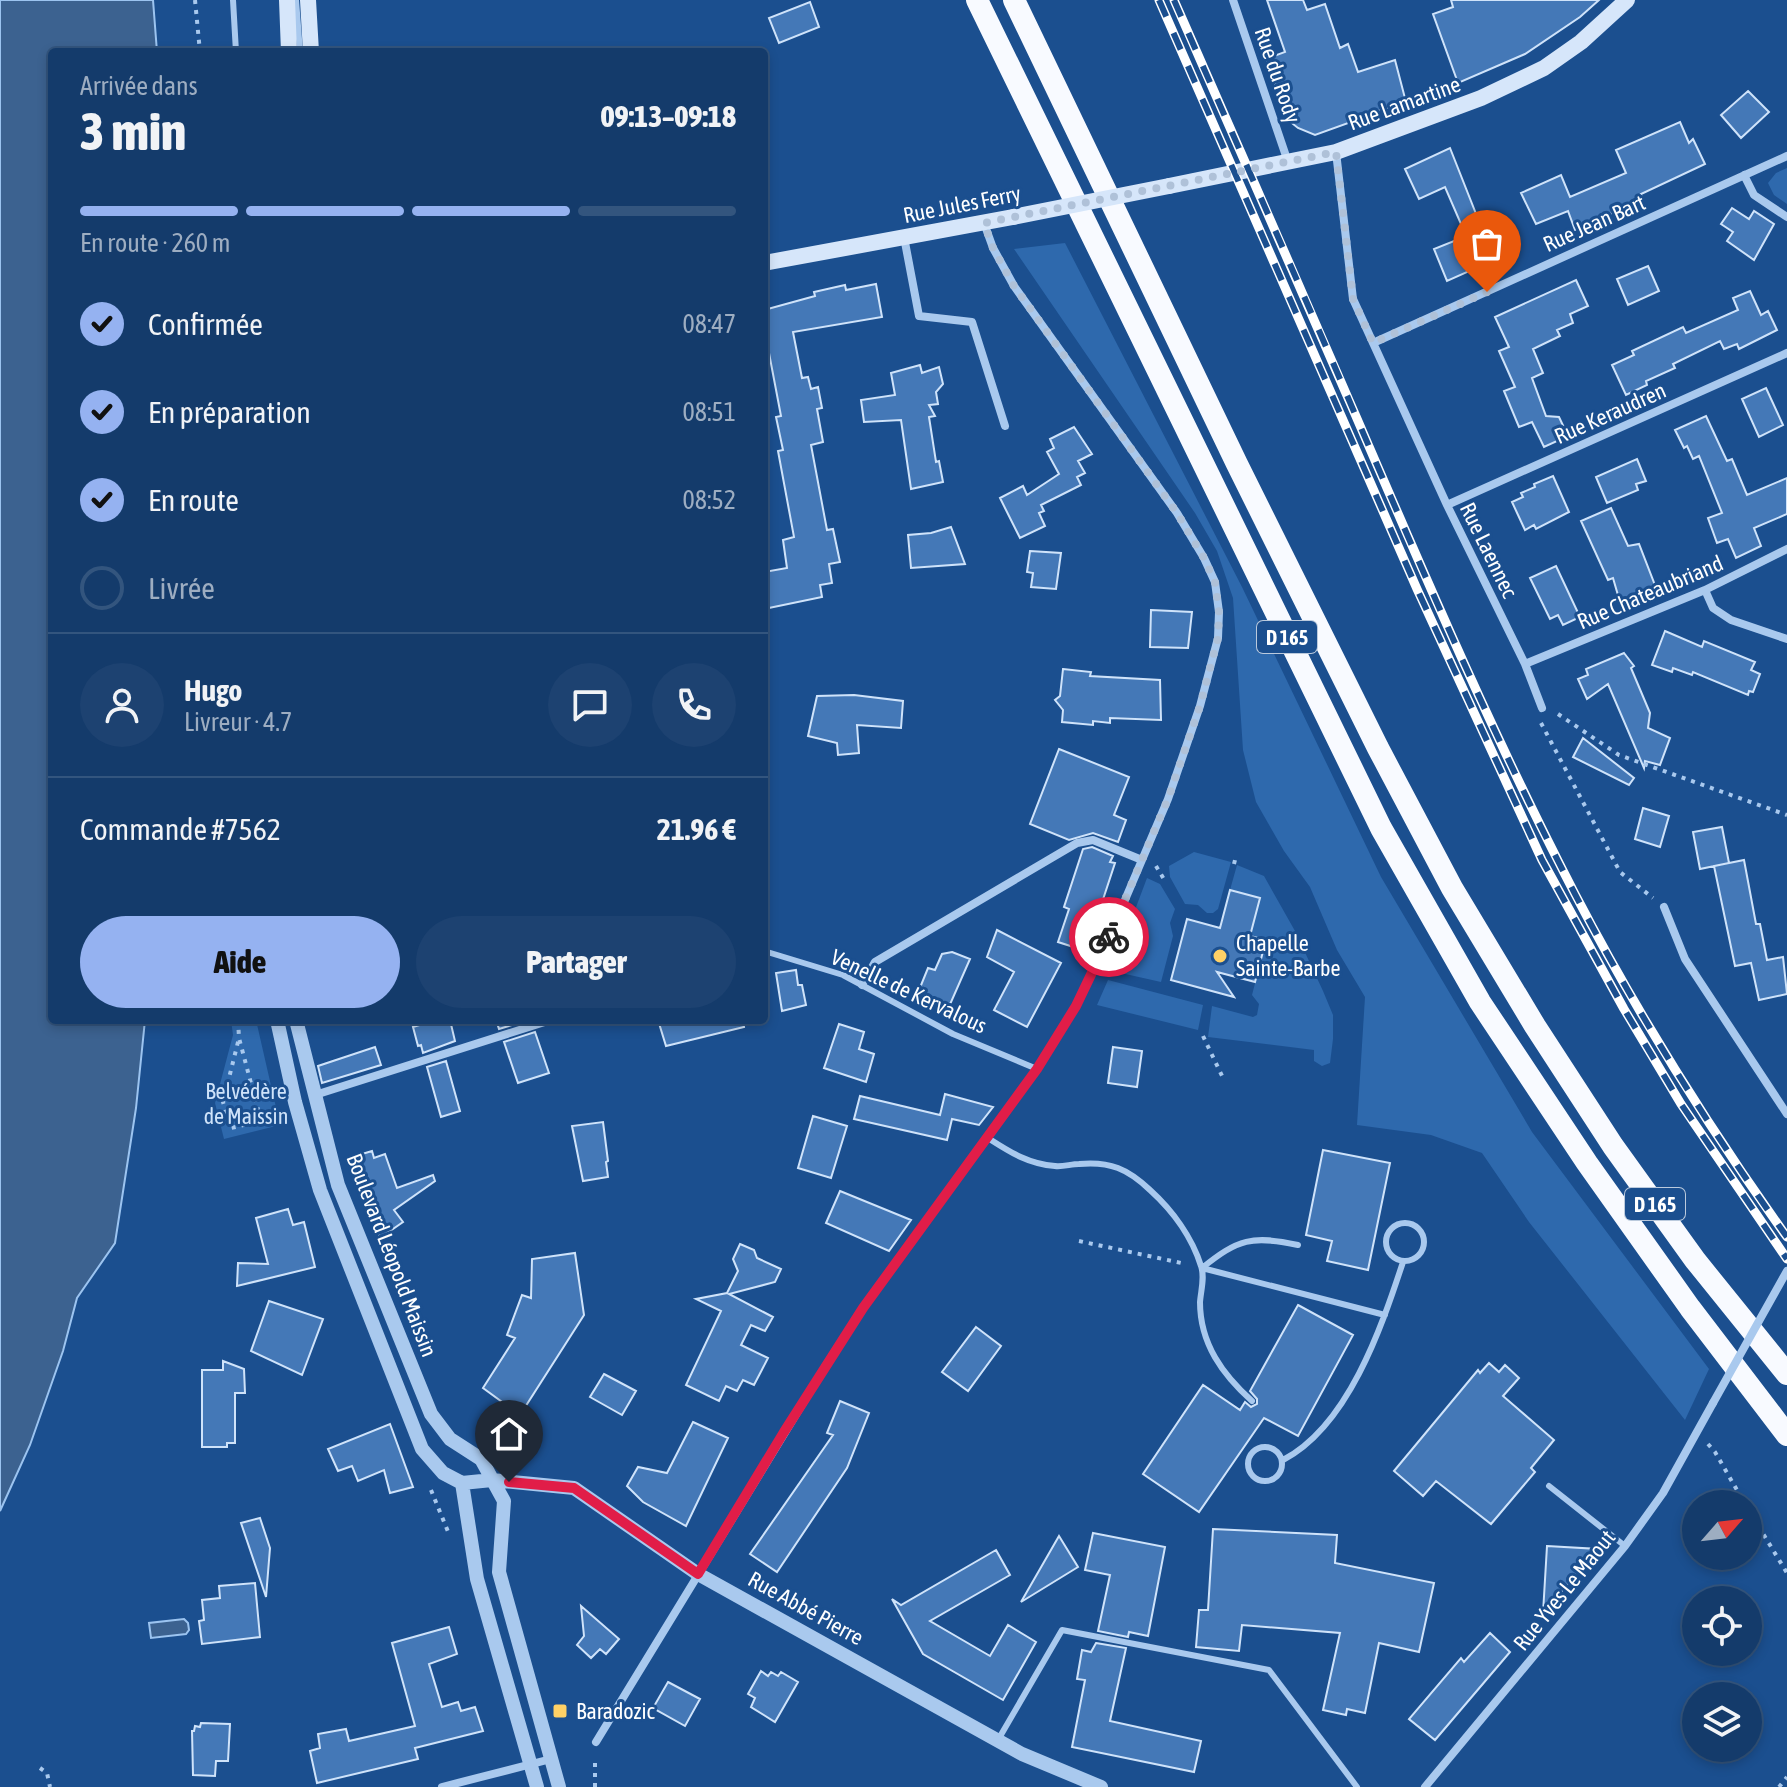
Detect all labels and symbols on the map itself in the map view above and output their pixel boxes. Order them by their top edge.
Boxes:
street label: Rue du Rody [1250,24,1306,126]
street label: Rue Lamartine [1344,71,1464,135]
street label: Rue Jules Ferry [901,180,1023,228]
street label: Rue Jean Bart [1539,189,1649,257]
pin [1453,210,1521,292]
street label: Rue Keraudren [1550,377,1670,449]
street label: Rue Laennec [1455,498,1524,603]
street label: Rue Chateaubriand [1573,550,1727,634]
road number: D 165 [1257,621,1317,653]
courier [1069,897,1149,977]
place label: Chapelle Sainte-Barbe [1236,930,1340,981]
street label: Venelle de Kervalous [827,944,991,1039]
marker: Chapelle Sainte-Barbe [1211,947,1229,965]
park label: Belvédère de Maissin [204,1078,288,1129]
street label: Boulevard Léopold Maissin [341,1150,443,1360]
road number: D 165 [1625,1188,1685,1220]
pin [475,1400,543,1482]
north arrow [1682,1490,1762,1570]
street label: Rue Yves Le Maout [1508,1525,1620,1655]
street label: Rue Abbé Pierre [744,1566,868,1650]
place label: Baradozic [576,1698,655,1724]
marker: Baradozic [551,1702,569,1720]

